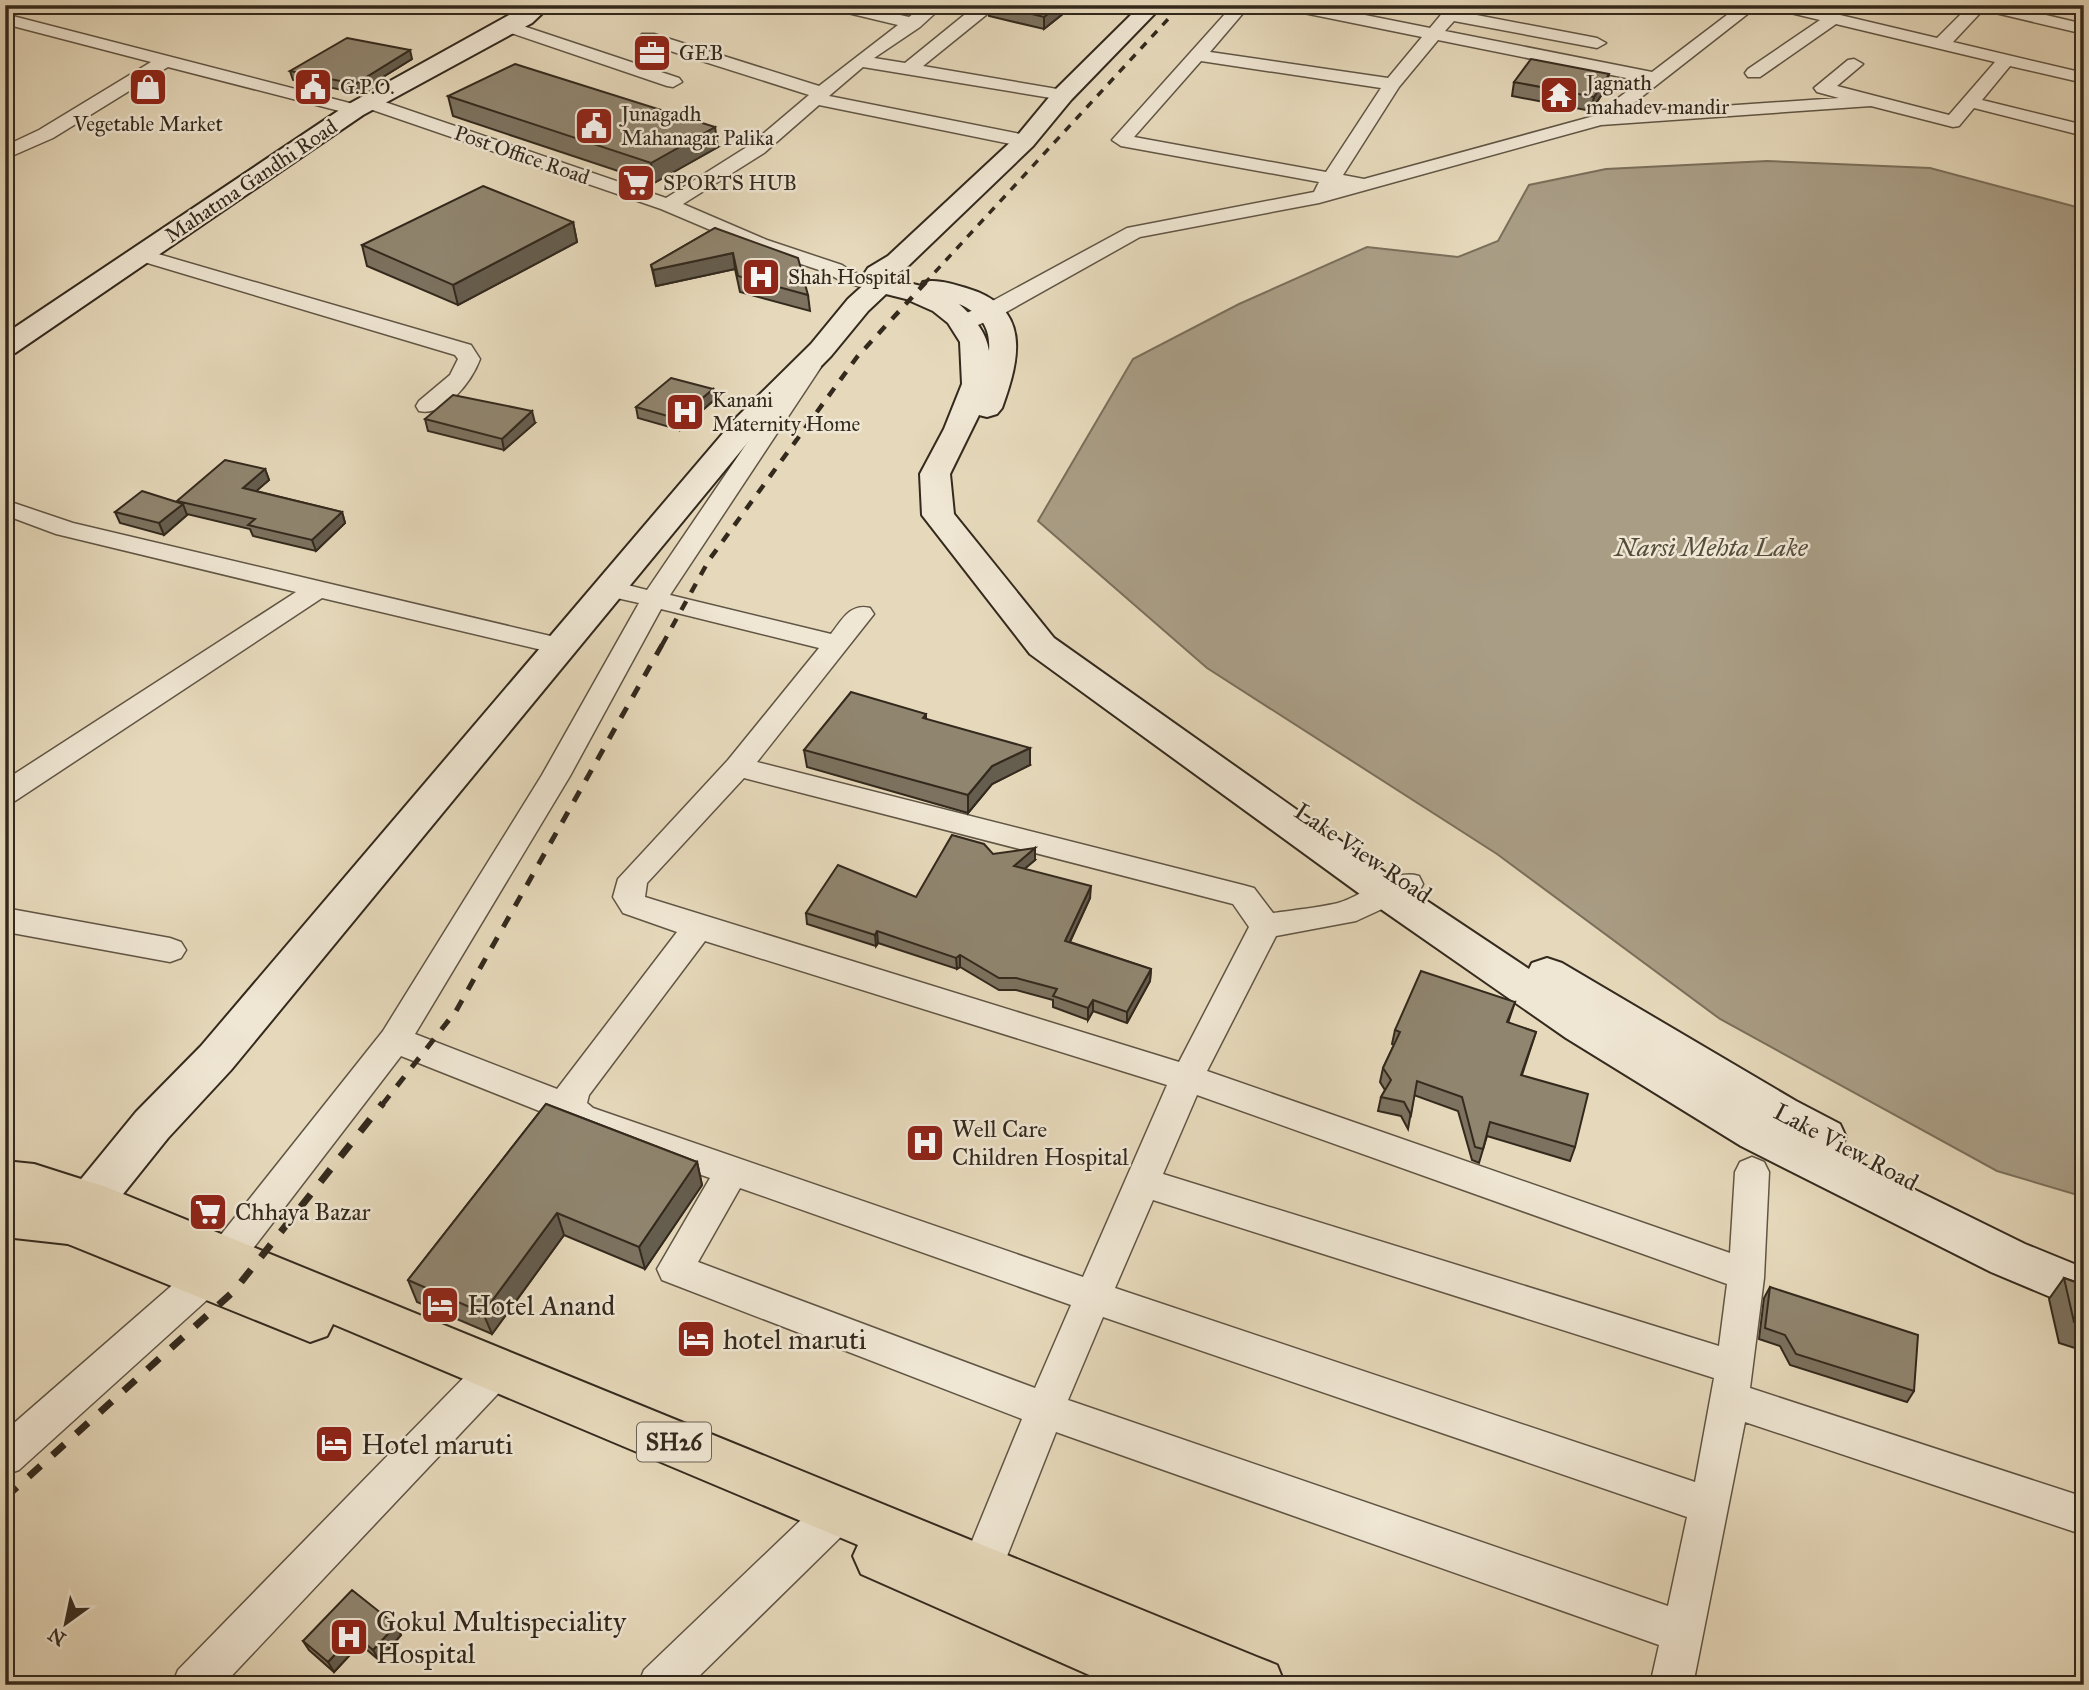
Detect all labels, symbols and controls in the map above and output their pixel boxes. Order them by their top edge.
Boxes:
office icon: GEB [631,32,673,74]
place label: GEB [679,40,723,66]
shop icon: Vegetable Market [127,66,169,108]
public building icon: G.P.O. [292,66,334,108]
place label: Jagnath mahadev mandir [1584,70,1729,120]
place label: G.P.O. [340,74,395,100]
temple icon: Jagnath mahadev mandir [1538,74,1580,116]
place label: Junagadh Mahanagar Palika [619,101,774,151]
public building icon: Junagadh Mahanagar Palika [573,105,615,147]
place label: Vegetable Market [72,111,223,137]
street label: Mahatma Gandhi Road [160,113,343,248]
street label: Post Office Road [451,120,594,190]
supermarket icon: SPORTS HUB [615,162,657,204]
place label: SPORTS HUB [663,170,797,196]
hospital icon: Shah Hospital [740,256,782,298]
place label: Shah Hospital [788,264,912,290]
place label: Kanani Maternity Home [712,387,861,437]
hospital icon: Kanani Maternity Home [664,391,706,433]
water label: Narsi Mehta Lake [1613,531,1809,563]
street label: Lake View Road [1289,796,1437,910]
street label: Lake View Road [1769,1096,1923,1198]
place label: Well Care Children Hospital [952,1114,1129,1172]
hospital icon: Well Care Children Hospital [904,1122,946,1164]
supermarket icon: Chhaya Bazar [187,1191,229,1233]
place label: Chhaya Bazar [235,1197,371,1227]
hotel icon: Hotel Anand [419,1284,461,1326]
place label: Hotel Anand [467,1288,615,1323]
hotel icon: hotel maruti [675,1318,717,1360]
place label: hotel maruti [723,1322,867,1357]
road number: SH26 [637,1422,711,1462]
hotel icon: Hotel maruti [313,1423,355,1465]
place label: Hotel maruti [361,1427,513,1462]
north arrow [32,1588,102,1658]
place label: Gokul Multispeciality Hospital [376,1604,627,1671]
hospital icon: Gokul Multispeciality Hospital [328,1616,370,1658]
text: N [44,1623,70,1651]

